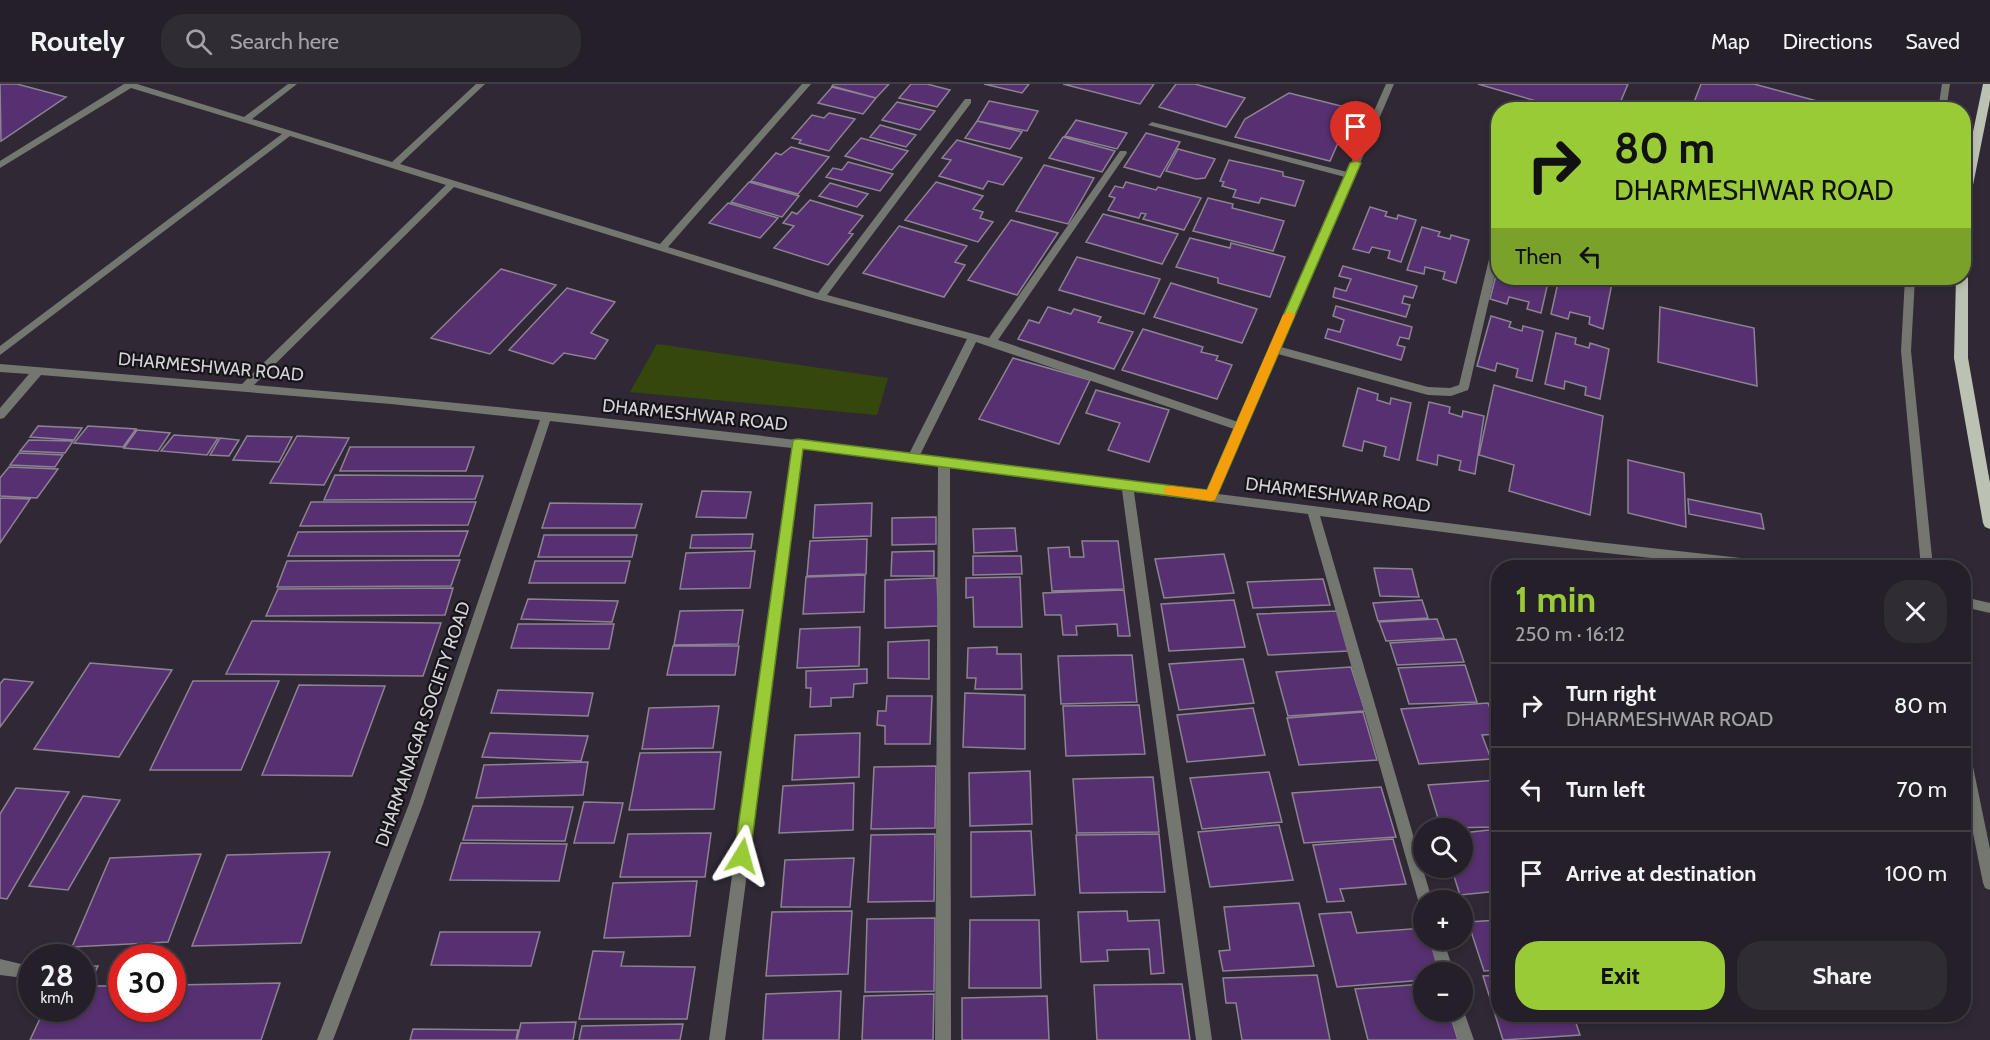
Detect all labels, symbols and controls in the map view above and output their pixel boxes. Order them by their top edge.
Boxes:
search box [161,14,581,68]
text: Routely [30,24,125,58]
icon: search [182,25,215,58]
text: Search here [230,28,339,55]
text: Map [1711,29,1750,54]
text: Directions [1783,29,1872,54]
text: Saved [1905,29,1960,54]
pin [1330,101,1381,163]
icon: arrive [1339,110,1372,143]
text: 80 m [1614,122,1715,174]
icon: right [1515,126,1593,204]
text: DHARMESHWAR ROAD [1614,174,1894,207]
icon: left [1574,240,1607,273]
text: Then [1515,243,1562,270]
street label: DHARMESHWAR ROAD [117,348,305,386]
street label: DHARMESHWAR ROAD [601,394,789,436]
street label: DHARMESHWAR ROAD [1244,473,1432,517]
text: 1 min [1515,577,1596,621]
button: close [1884,580,1947,643]
street label: DHARMANAGAR SOCIETY ROAD [371,599,475,849]
text: 250 m · 16:12 [1515,622,1625,646]
text: Turn right [1566,680,1656,707]
icon: right [1515,689,1548,722]
text: 80 m [1894,692,1947,719]
text: DHARMESHWAR ROAD [1566,707,1773,731]
icon: left [1515,773,1548,806]
text: Turn left [1566,776,1645,803]
text: 70 m [1897,776,1947,803]
map controls [1413,818,1473,1022]
button: search [1413,818,1473,878]
position arrow [710,824,774,888]
icon: arrive [1515,857,1548,890]
text: Arrive at destination [1566,860,1756,887]
text: 100 m [1885,860,1947,887]
button: + [1413,890,1473,950]
button: Exit [1515,941,1725,1010]
button: Share [1737,941,1947,1010]
speed limit sign: 30 [108,944,186,1022]
text: 28 [40,957,74,994]
button: − [1413,962,1473,1022]
text: km/h [41,989,73,1007]

